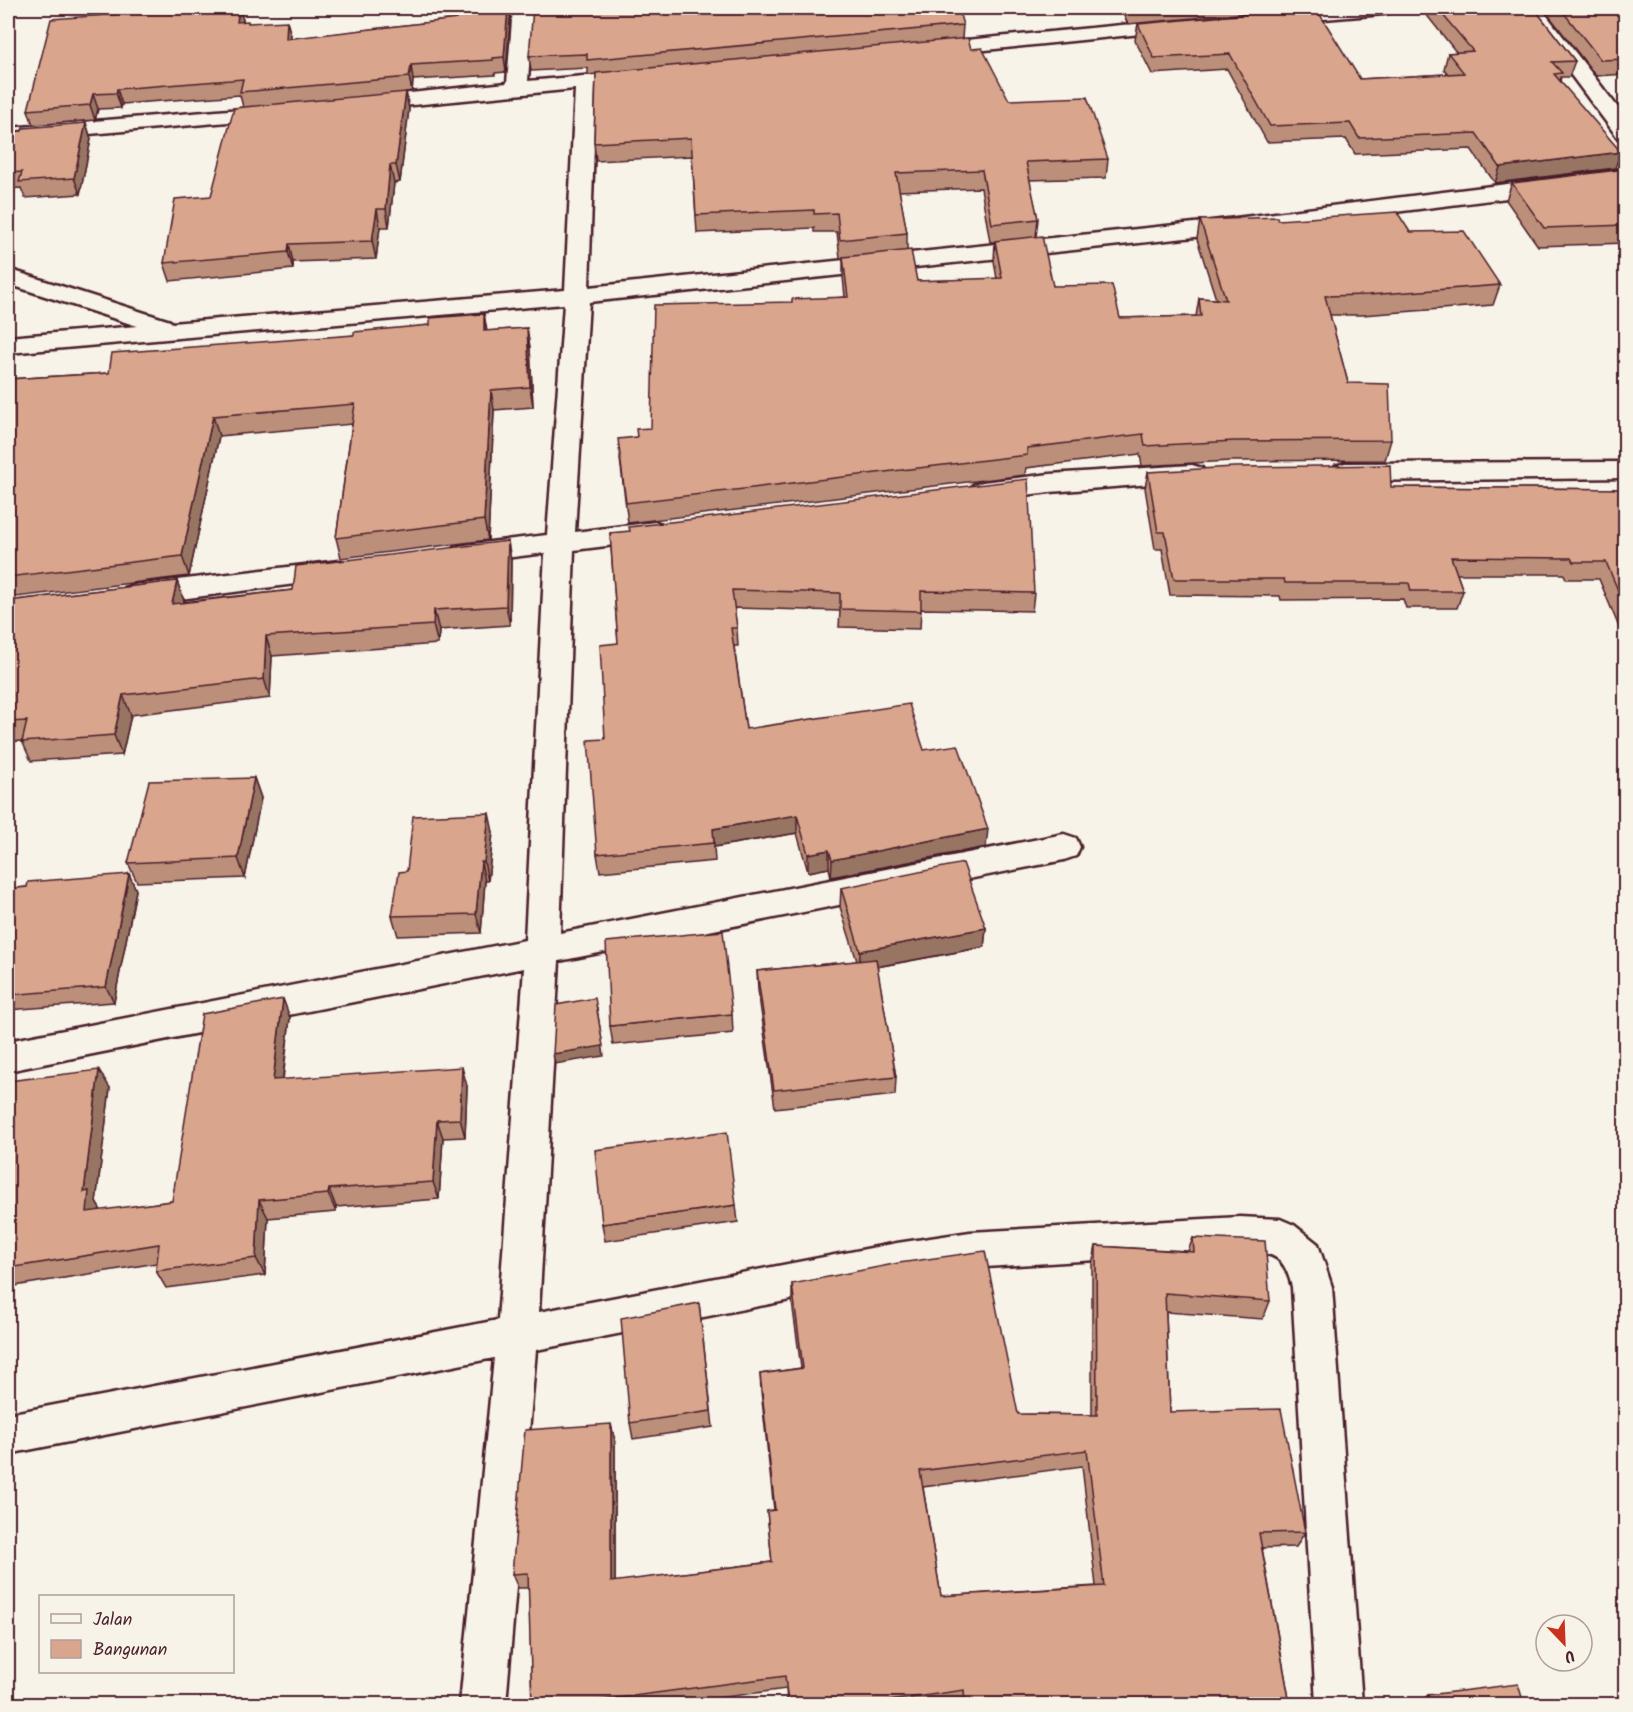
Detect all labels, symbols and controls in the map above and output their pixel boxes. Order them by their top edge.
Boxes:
legend [39,1595,234,1673]
text: Jalan [93,1606,132,1635]
north arrow [1534,1613,1594,1673]
text: Bangunan [93,1636,167,1665]
text: U [1560,1642,1579,1669]

